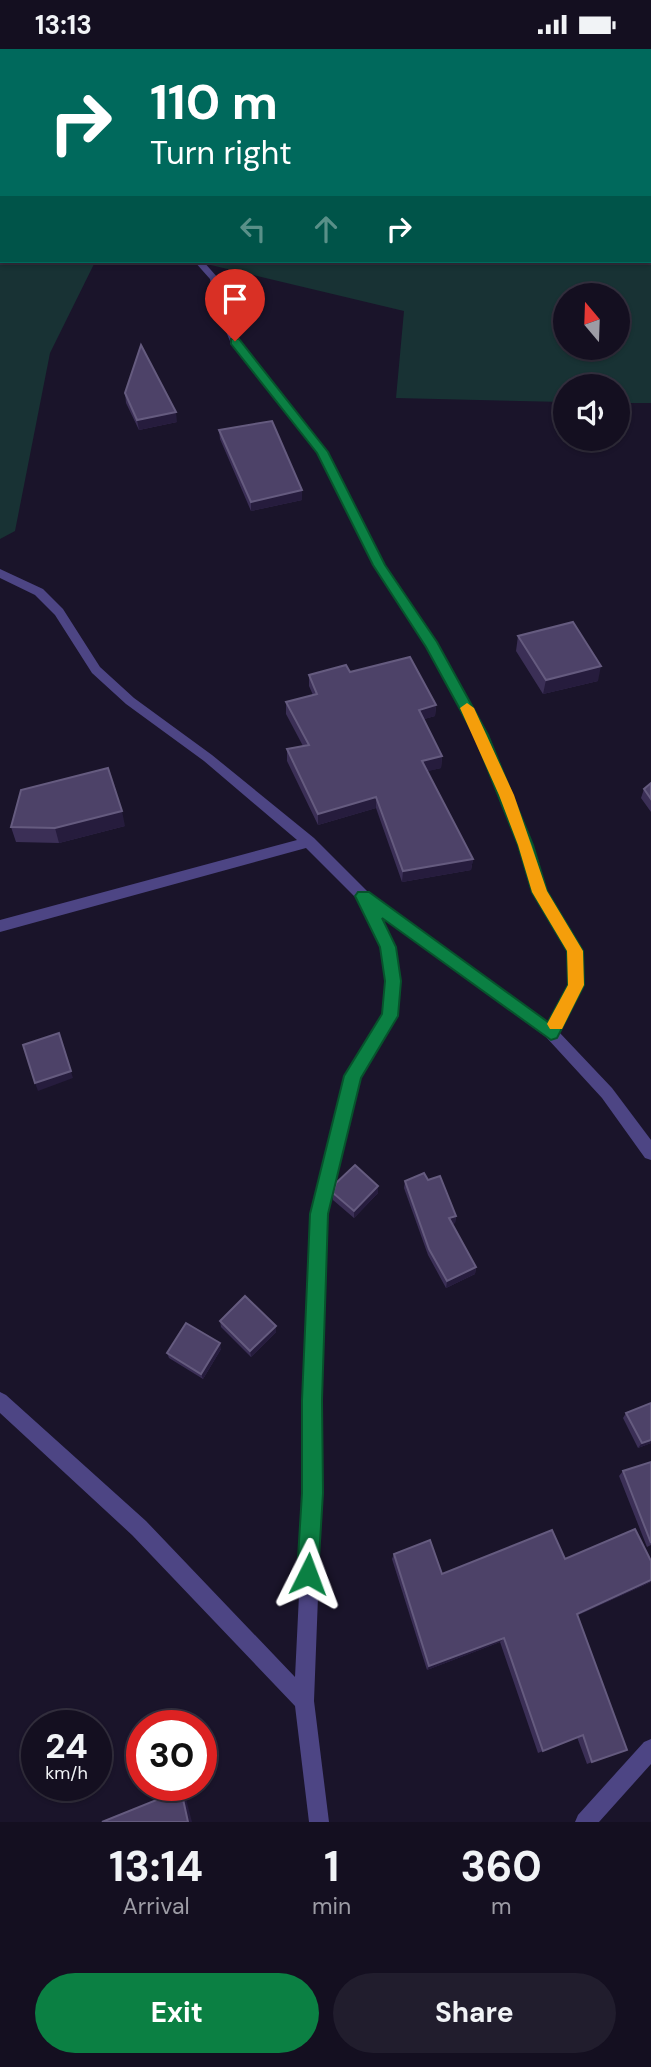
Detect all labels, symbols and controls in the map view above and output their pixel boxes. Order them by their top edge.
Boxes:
text: 13:13 [35,8,92,42]
text: 110 m [150,70,278,134]
icon: right [35,77,126,168]
text: Turn right [150,132,292,174]
icon: left [234,210,272,248]
icon: ahead [307,210,345,248]
icon: right [380,210,418,248]
pin [205,269,265,341]
icon: arrive [216,280,254,318]
north arrow [553,283,630,361]
map controls [553,283,630,451]
button: sound [553,374,630,451]
position arrow [271,1537,345,1611]
speed limit sign: 30 [126,1710,217,1801]
text: 24 [45,1723,88,1769]
text: km/h [45,1761,88,1785]
text: 13:14 [109,1839,203,1894]
text: 1 [324,1839,339,1894]
text: 360 [460,1839,542,1894]
text: Arrival [123,1891,190,1921]
text: min [312,1891,351,1921]
text: m [491,1891,511,1921]
button: Exit [35,1973,319,2053]
button: Share [333,1973,616,2053]

